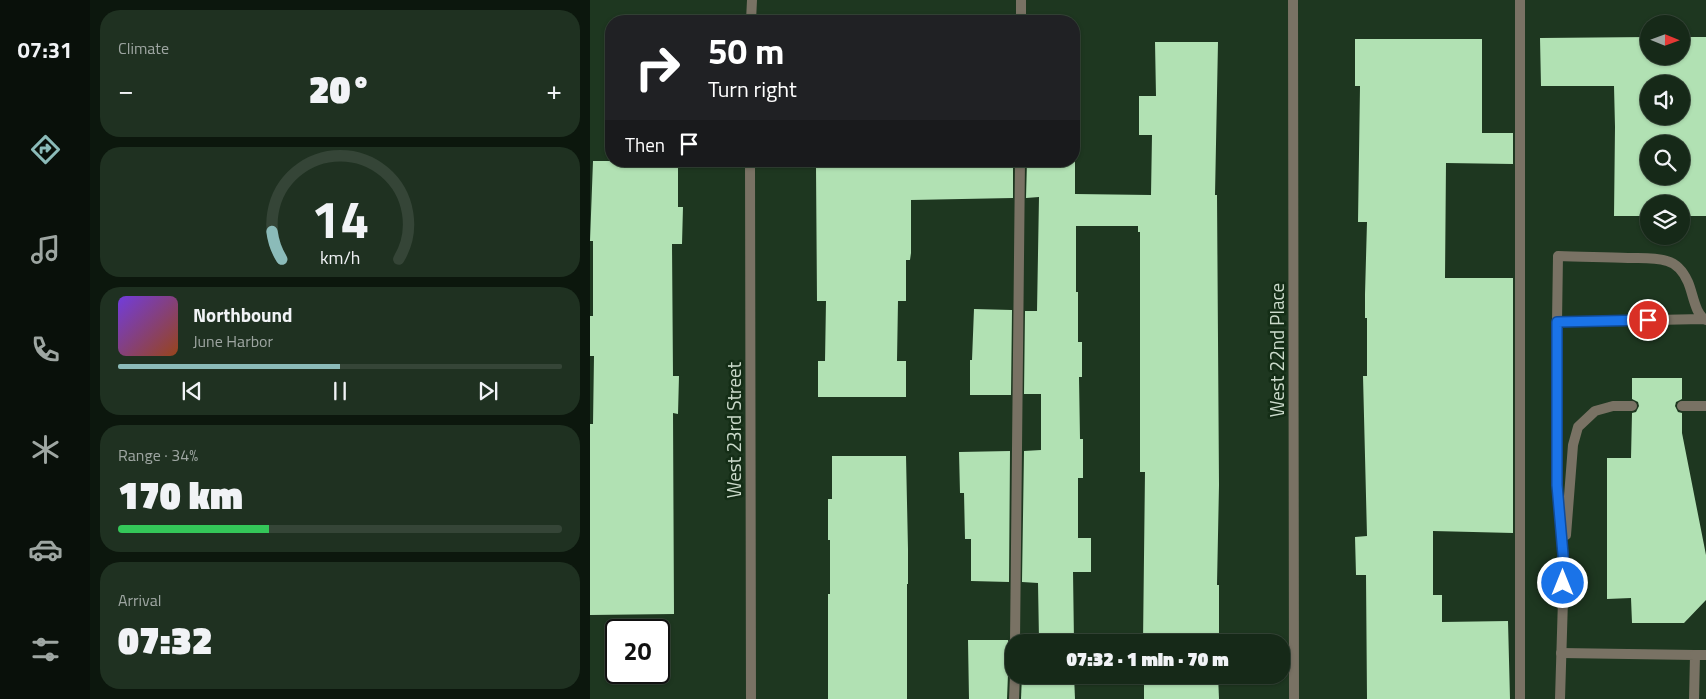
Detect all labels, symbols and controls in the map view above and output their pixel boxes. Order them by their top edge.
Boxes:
north arrow [1640,15,1690,65]
map controls [1640,15,1690,245]
text: 50 m [708,24,784,78]
text: 07:31 [18,33,72,67]
icon: right [625,35,690,100]
text: Climate [118,36,169,60]
text: 20° [309,60,371,118]
text: − [118,68,134,111]
text: + [546,68,562,111]
text: Turn right [708,72,797,106]
button: sound [1640,75,1690,125]
text: Then [625,130,665,159]
icon: arrive [675,130,703,158]
icon: directions [28,132,63,167]
button: search [1640,135,1690,185]
text: 14 [311,179,369,258]
button: layers [1640,195,1690,245]
icon: music [28,232,63,267]
text: km/h [320,244,360,271]
street label: West 22nd Place [1262,283,1291,417]
pin [1627,299,1669,341]
text: Northbound [193,300,293,329]
icon: arrive [1634,306,1662,334]
text: June Harbor [193,329,273,353]
icon: phone [28,332,63,367]
street label: West 23rd Street [719,361,748,498]
icon: previous [178,377,206,405]
icon: pause [326,377,354,405]
icon: next [474,377,502,405]
icon: climate [28,432,63,467]
text: Range · 34% [118,443,198,467]
text: 170 km [118,466,243,524]
icon: car [28,532,63,567]
position arrow [1536,556,1588,608]
text: Arrival [118,588,161,612]
text: 07:32 [118,611,213,669]
speed limit sign: 20 [605,619,670,684]
icon: filters [28,632,63,667]
text: 07:32 · 1 min · 70 m [1066,644,1229,673]

